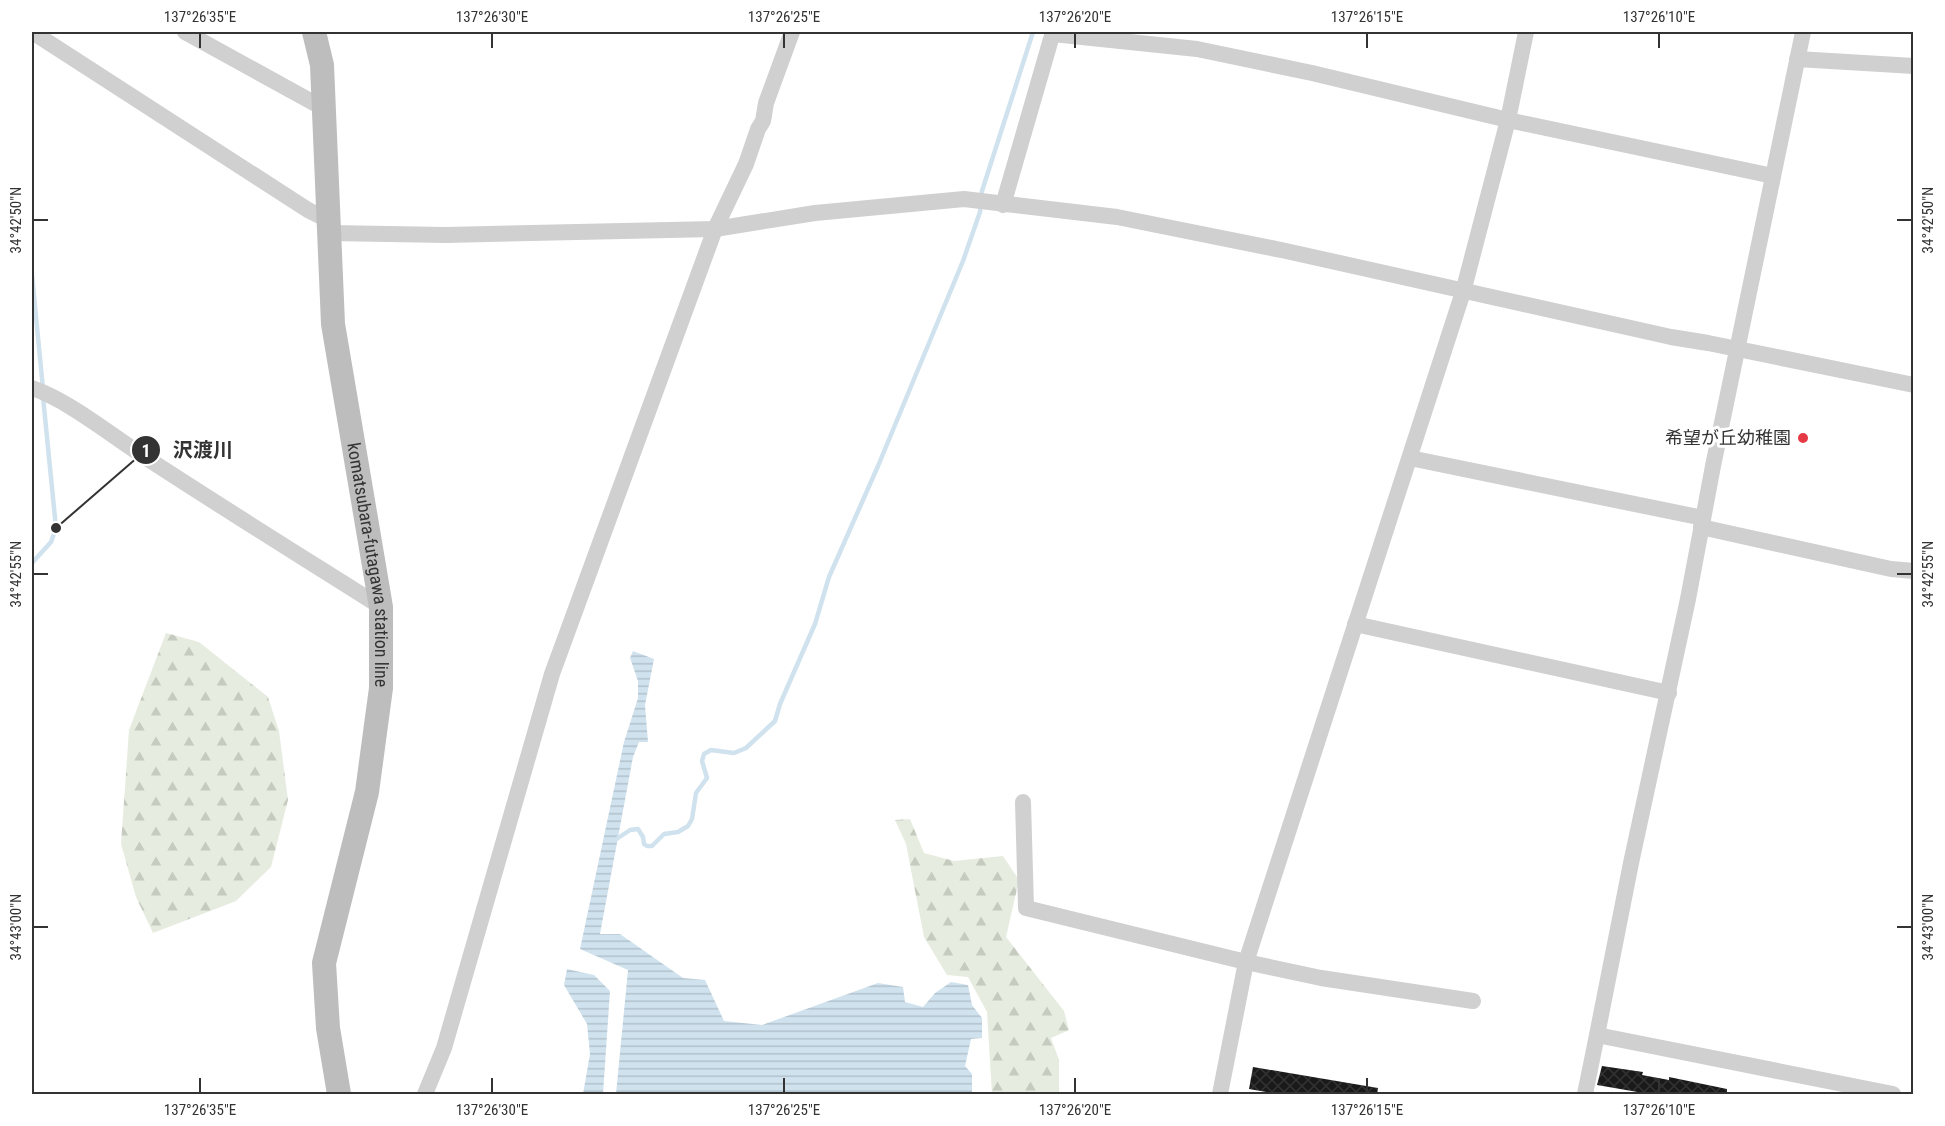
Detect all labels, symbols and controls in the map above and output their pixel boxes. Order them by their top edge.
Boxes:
text: 137°26'35"E [164,8,236,26]
text: 137°26'30"E [456,8,528,26]
text: 137°26'25"E [748,8,820,26]
text: 137°26'20"E [1039,8,1111,26]
text: 137°26'15"E [1331,8,1403,26]
text: 137°26'10"E [1623,8,1695,26]
text: 34°42'50"N [7,187,25,253]
text: 34°42'50"N [1919,187,1937,253]
place label: 希望が丘幼稚園 [1665,427,1791,448]
callout: 沢渡川 [131,431,245,469]
marker: 希望が丘幼稚園 [1796,431,1810,445]
text: 沢渡川 [173,438,233,462]
text: 1 [141,440,151,461]
street label: komatsubara-futagawa station line [343,441,392,687]
text: 34°42'55"N [7,541,25,607]
text: 34°42'55"N [1919,541,1937,607]
text: 34°43'00"N [7,894,25,960]
text: 34°43'00"N [1919,894,1937,960]
text: 137°26'35"E [164,1101,236,1119]
text: 137°26'30"E [456,1101,528,1119]
text: 137°26'25"E [748,1101,820,1119]
text: 137°26'20"E [1039,1101,1111,1119]
text: 137°26'15"E [1331,1101,1403,1119]
text: 137°26'10"E [1623,1101,1695,1119]

